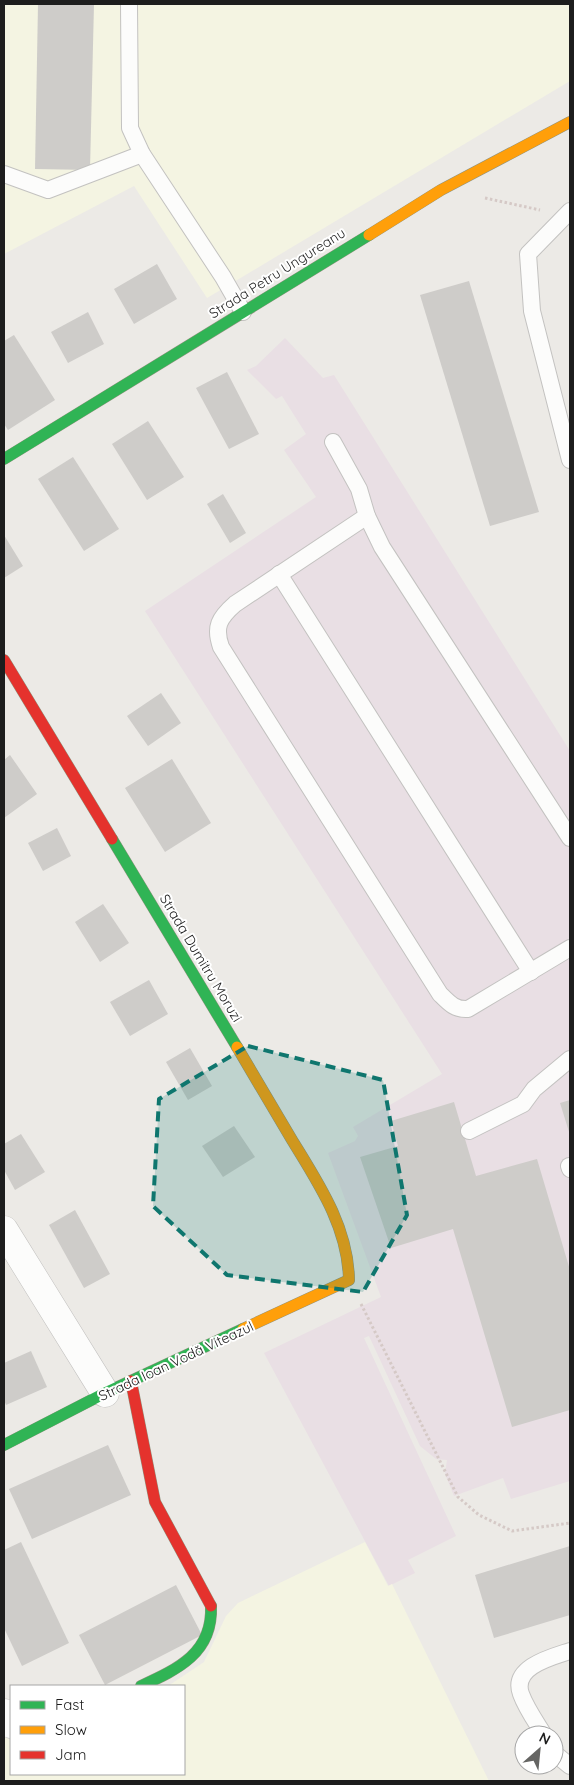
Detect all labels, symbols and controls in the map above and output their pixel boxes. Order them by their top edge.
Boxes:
street label: Strada Petru Ungureanu [205,224,349,322]
street label: Strada Dumitru Moruzi [156,891,246,1025]
street label: Strada Ioan Vodă Viteazul [96,1317,256,1405]
legend [10,1685,185,1775]
text: Fast [55,1695,84,1714]
text: Slow [55,1720,87,1739]
north arrow [514,1725,564,1775]
text: N [536,1728,554,1749]
text: Jam [55,1745,86,1764]

